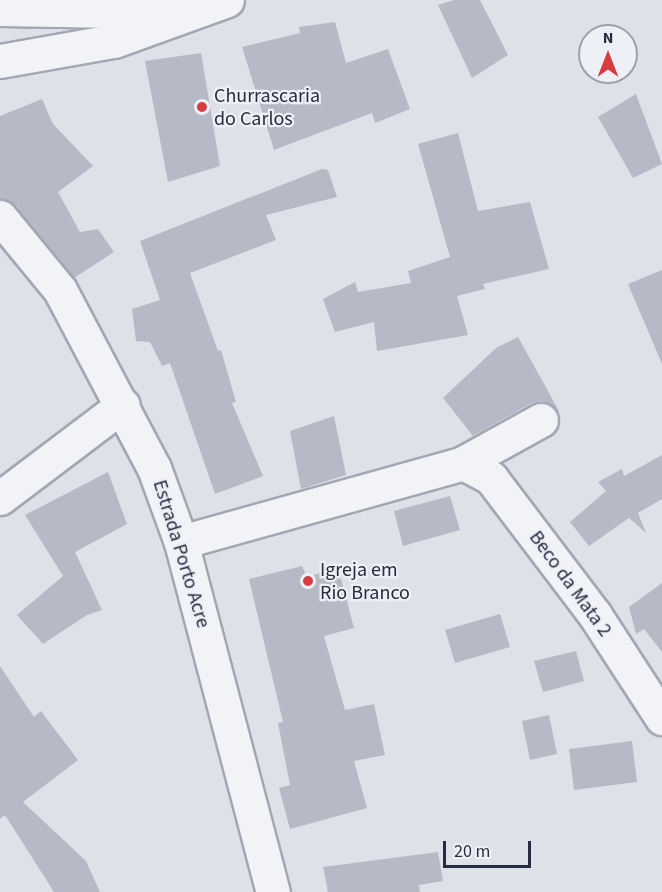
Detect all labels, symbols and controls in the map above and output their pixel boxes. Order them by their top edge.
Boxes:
north arrow [578,24,638,84]
text: N [603,27,613,49]
place label: Churrascaria do Carlos [214,84,320,131]
marker: Churrascaria do Carlos [195,100,209,114]
street label: Estrada Porto Acre [147,477,215,631]
street label: Beco da Mata 2 [524,526,616,642]
place label: Igreja em Rio Branco [320,558,410,605]
marker: Igreja em Rio Branco [301,574,315,588]
scale bar [446,829,534,867]
text: 20 m [454,839,490,864]

